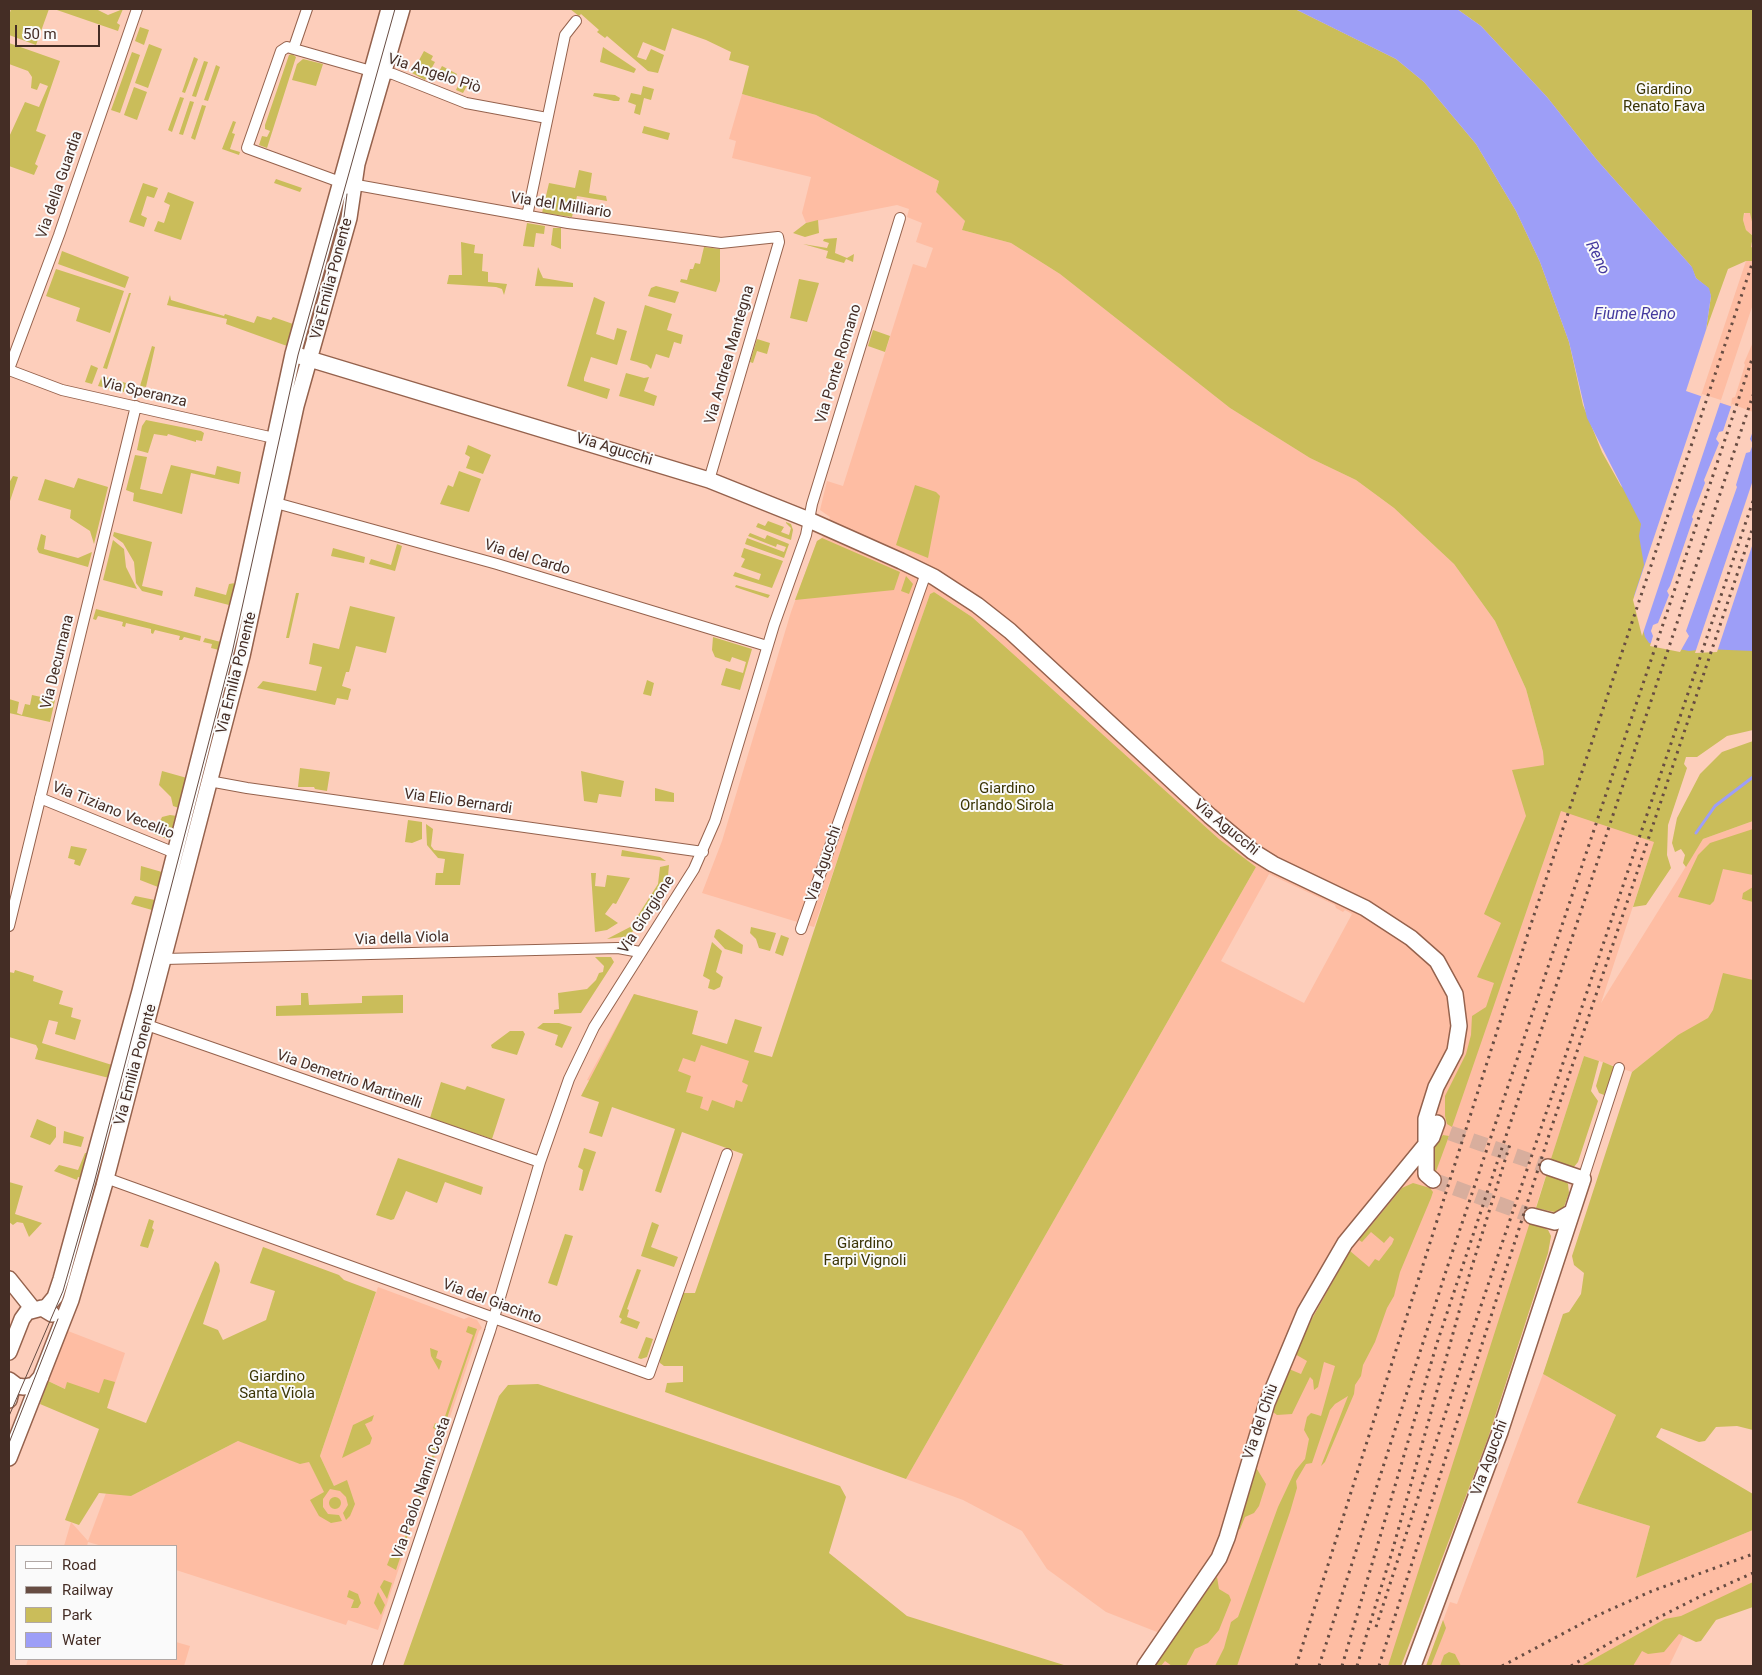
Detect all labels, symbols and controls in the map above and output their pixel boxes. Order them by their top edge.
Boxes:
scale bar [18,15,102,47]
text: 50 m [23,25,57,43]
street label: Via Angelo Piò [385,50,483,98]
park label: Giardino Renato Fava [1623,81,1705,116]
street label: Via della Guardia [33,129,87,241]
street label: Via del Milliario [509,189,613,223]
street label: Via Emilia Ponente [307,216,357,342]
water label: Reno [1581,238,1613,278]
street label: Via Andrea Mantegna [702,283,758,427]
street label: Via Ponte Romano [812,302,866,426]
water label: Fiume Reno [1594,305,1676,325]
street label: Via Speranza [99,374,189,412]
street label: Via Agucchi [574,430,654,470]
street label: Via del Cardo [482,536,572,580]
street label: Via Emilia Ponente [213,610,261,736]
street label: Via Decumana [38,613,78,711]
street label: Via Tiziano Vecellio [49,778,177,844]
park label: Giardino Orlando Sirola [960,780,1054,815]
street label: Via Elio Bernardi [403,785,513,819]
street label: Via Agucchi [1190,796,1262,860]
street label: Via Agucchi [803,824,845,904]
street label: Via Giorgione [615,873,679,957]
street label: Via della Viola [355,928,449,950]
street label: Via Emilia Ponente [111,1002,161,1128]
street label: Via Demetrio Martinelli [274,1047,424,1113]
park label: Giardino Farpi Vignoli [824,1235,906,1270]
street label: Via del Giacinto [440,1276,544,1328]
park label: Giardino Santa Viola [239,1368,315,1403]
street label: Via del Chiù [1240,1382,1282,1462]
street label: Via Paolo Nanni Costa [389,1415,455,1561]
street label: Via Agucchi [1468,1418,1512,1498]
legend [15,1545,178,1660]
text: Road [62,1556,96,1574]
text: Railway [62,1581,113,1599]
text: Park [62,1606,92,1624]
text: Water [62,1631,101,1649]

